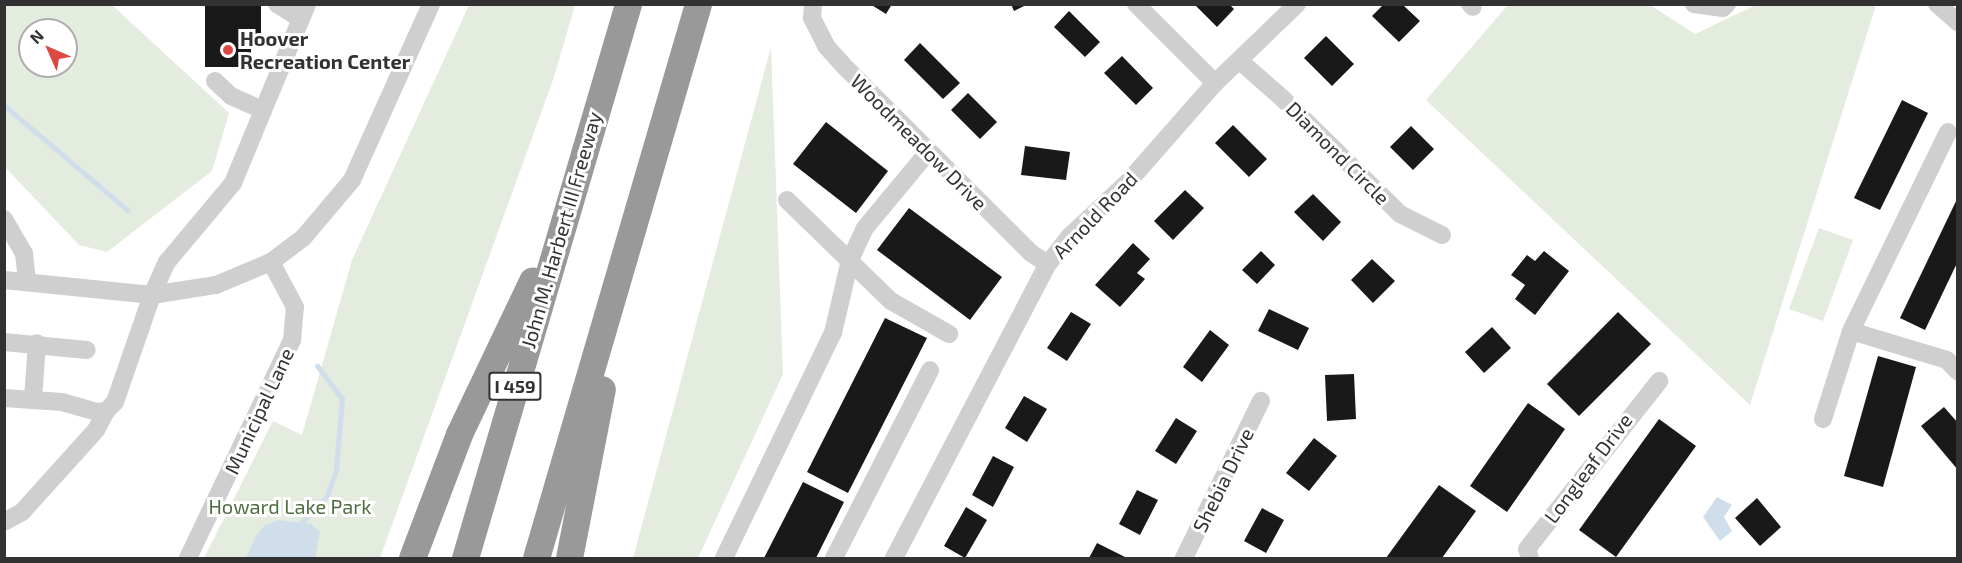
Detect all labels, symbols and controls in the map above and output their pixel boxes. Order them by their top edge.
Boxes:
north arrow [18,18,78,78]
text: N [26,26,47,47]
place label: Hoover Recreation Center [240,27,410,74]
marker: Hoover Recreation Center [221,43,235,57]
street label: Woodmeadow Drive [846,69,992,215]
street label: Diamond Circle [1281,96,1395,210]
street label: John M. Harbert III Freeway [516,109,606,351]
street label: Arnold Road [1048,167,1142,263]
street label: Municipal Lane [219,344,299,478]
road number: I 459 [488,371,542,401]
street label: Longleaf Drive [1539,408,1637,528]
street label: Shebia Drive [1187,424,1259,536]
park label: Howard Lake Park [208,494,372,518]

